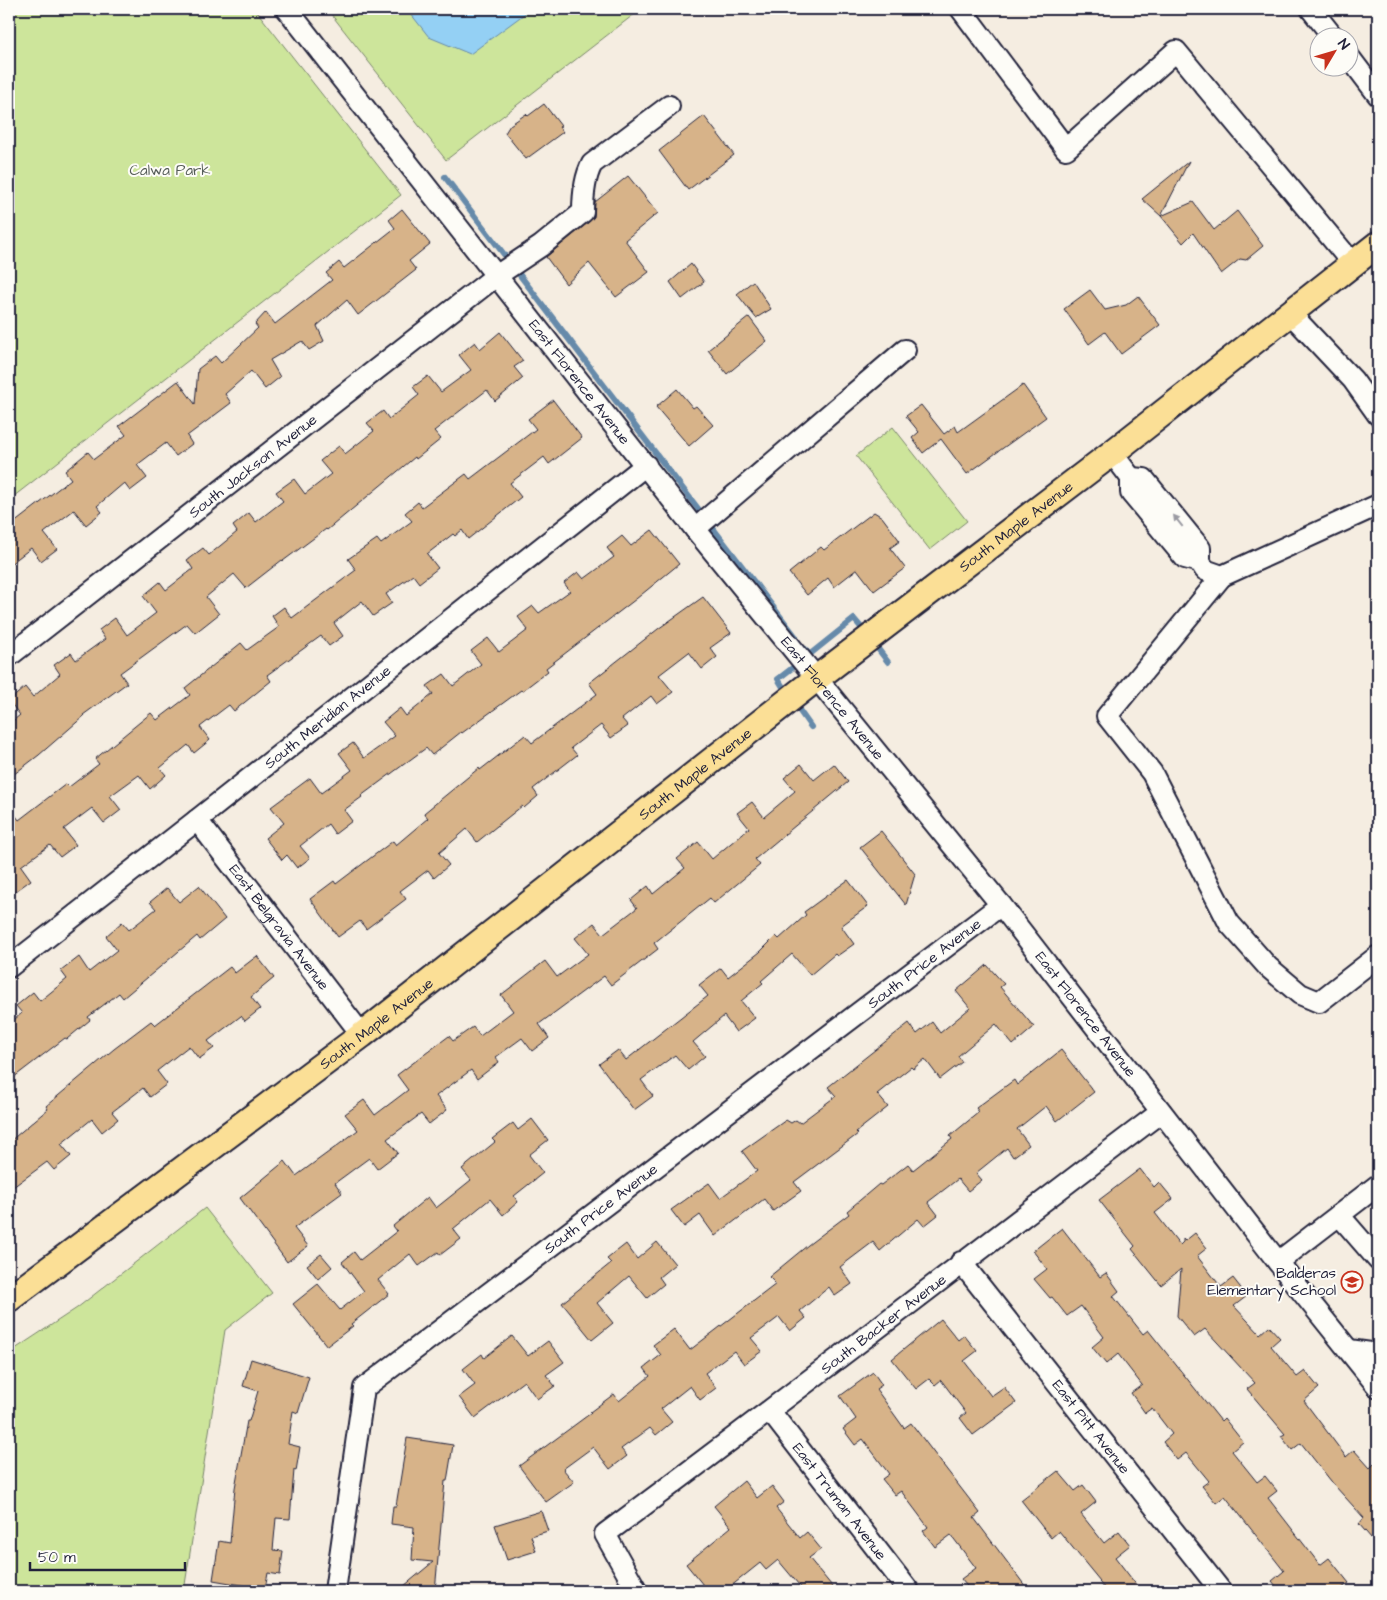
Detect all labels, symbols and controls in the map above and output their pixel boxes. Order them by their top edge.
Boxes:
north arrow [1310,28,1360,78]
text: N [1333,35,1354,54]
park label: Calwa Park [129,160,211,181]
street label: East Florence Avenue [524,315,635,449]
street label: South Jackson Avenue [184,409,322,523]
street label: South Maple Avenue [954,476,1078,577]
one-way arrow [1173,515,1184,528]
street label: East Florence Avenue [776,632,889,765]
street label: South Meridian Avenue [260,661,396,774]
street label: South Maple Avenue [634,723,756,825]
street label: East Belgravia Avenue [224,860,334,995]
street label: South Price Avenue [863,914,986,1014]
street label: East Florence Avenue [1030,947,1141,1082]
street label: South Maple Avenue [315,973,438,1075]
street label: South Price Avenue [540,1159,662,1259]
place label: Balderas Elementary School [1207,1263,1336,1302]
street label: South Backer Avenue [816,1269,951,1379]
school or university icon: Balderas Elementary School [1340,1270,1364,1294]
street label: East Pitt Avenue [1047,1375,1135,1479]
street label: East Truman Avenue [787,1439,891,1565]
scale bar [30,1540,185,1572]
text: 50 m [38,1547,76,1568]

